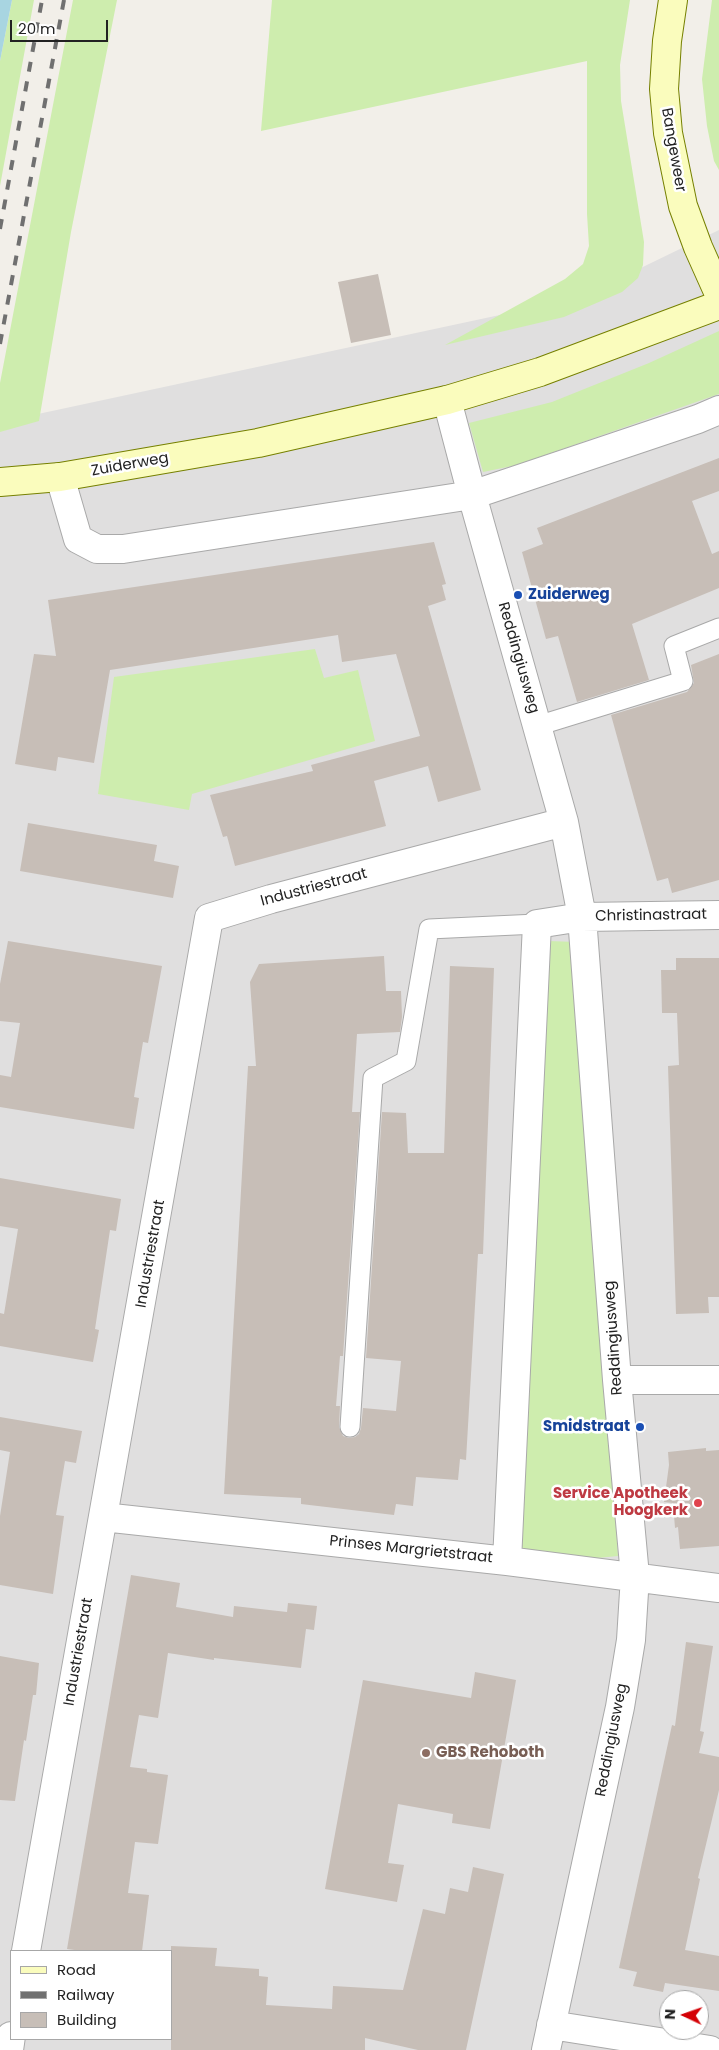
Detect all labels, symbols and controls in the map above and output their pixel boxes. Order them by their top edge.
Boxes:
scale bar [12,10,110,42]
text: 20 m [18,18,56,39]
street label: Bangeweer [657,107,689,193]
street label: Zuiderweg [90,449,170,481]
place label: Zuiderweg [528,586,610,604]
marker: Zuiderweg [512,589,524,601]
street label: Reddingiusweg [494,600,542,716]
street label: Industriestraat [259,865,369,911]
street label: Christinastraat [595,906,707,926]
street label: Industriestraat [133,1199,169,1309]
street label: Reddingiusweg [601,1280,627,1396]
place label: Smidstraat [543,1418,630,1436]
marker: Smidstraat [634,1421,646,1433]
place label: Service Apotheek Hoogkerk [553,1485,688,1520]
marker: Service Apotheek Hoogkerk [692,1497,704,1509]
street label: Prinses Margrietstraat [329,1532,493,1568]
street label: Industriestraat [61,1597,97,1707]
street label: Reddingiusweg [592,1682,632,1798]
place label: GBS Rehoboth [436,1744,544,1762]
marker: GBS Rehoboth [420,1747,432,1759]
legend [10,1950,172,2040]
text: Road [57,1959,96,1980]
text: Railway [57,1984,115,2005]
north arrow [659,1990,709,2040]
text: N [660,2008,680,2020]
text: Building [57,2009,117,2030]

